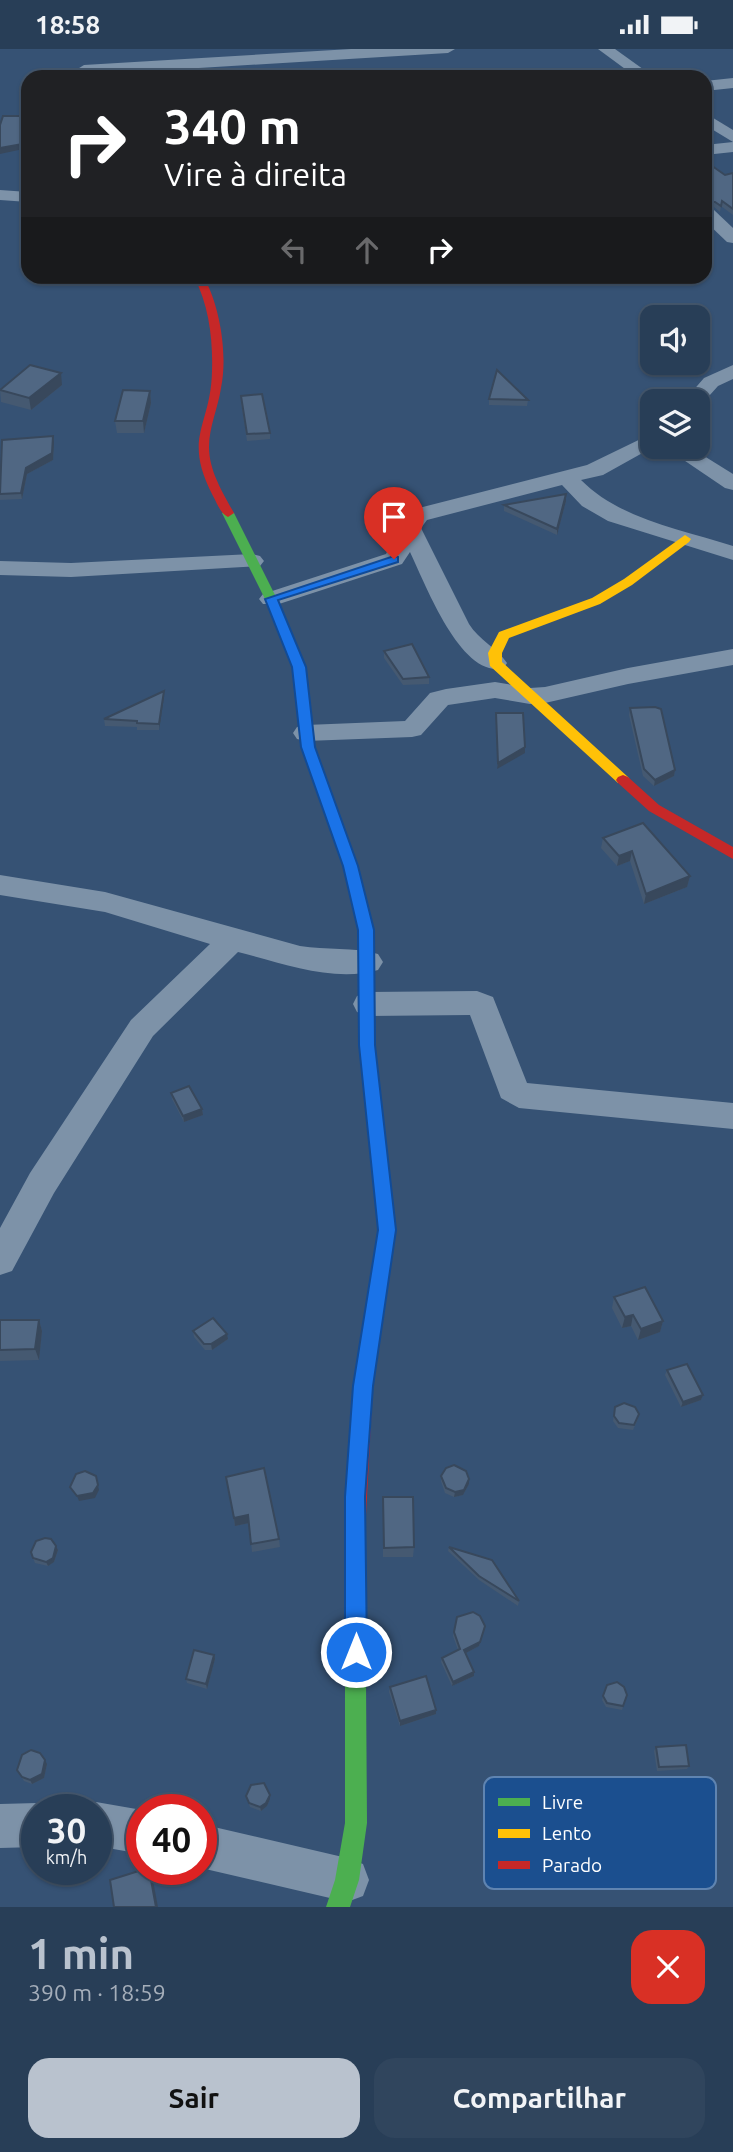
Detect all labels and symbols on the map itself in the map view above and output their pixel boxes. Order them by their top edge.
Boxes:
pin [364,487,424,559]
position arrow [319,1615,393,1689]
legend [484,1777,716,1889]
text: Livre [542,1791,583,1813]
speed limit sign: 40 [126,1794,217,1885]
text: Lento [542,1822,592,1844]
text: Parado [542,1854,602,1876]

